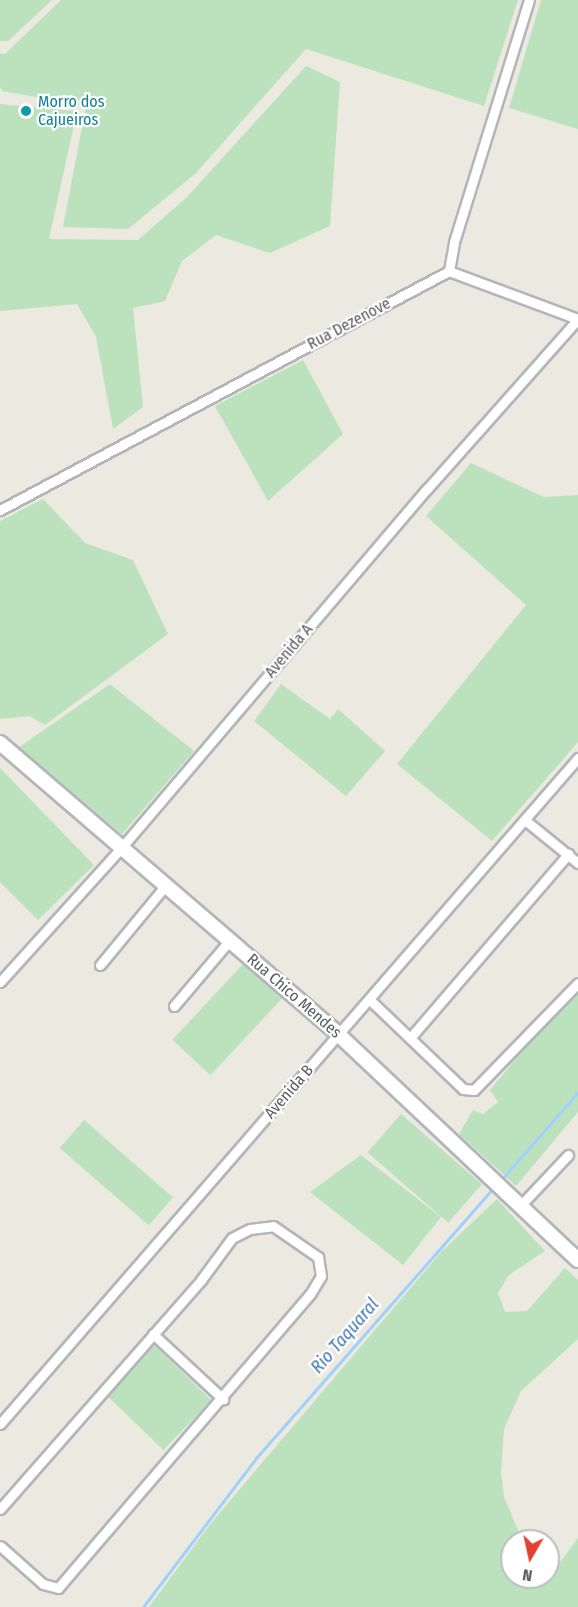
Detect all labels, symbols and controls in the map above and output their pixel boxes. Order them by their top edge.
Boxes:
place label: Morro dos Cajueiros [38,92,105,130]
marker: Morro dos Cajueiros [19,104,33,118]
street label: Rua Dezenove [304,294,394,354]
street label: Avenida A [261,620,317,682]
street label: Rua Chico Mendes [243,950,345,1042]
street label: Avenida B [261,1061,317,1123]
water label: Rio Taquaral [307,1294,383,1378]
north arrow [500,1529,560,1589]
text: N [521,1565,534,1585]

